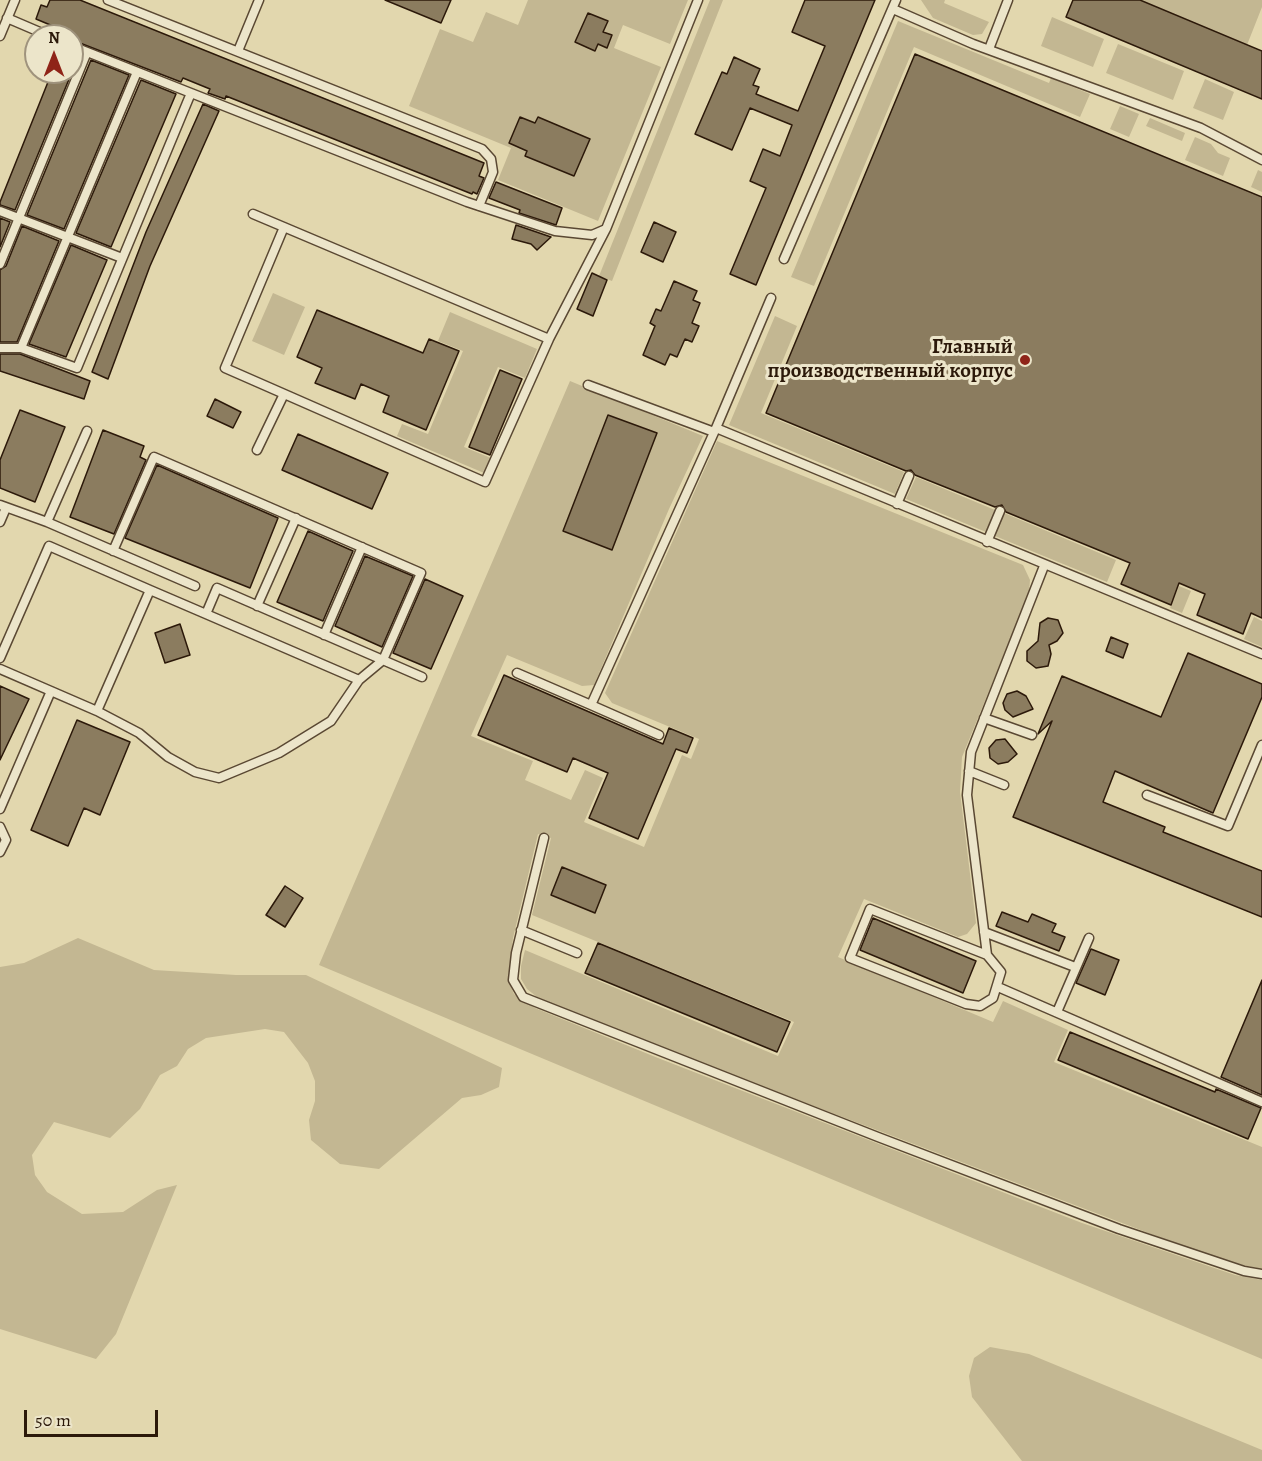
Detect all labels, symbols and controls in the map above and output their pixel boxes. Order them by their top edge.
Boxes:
north arrow [24,24,84,84]
text: N [48,27,60,49]
place label: Главный производственный корпус [767,335,1013,385]
marker: Главный производственный корпус [1018,353,1032,367]
scale bar [27,1398,160,1436]
text: 50 m [35,1408,71,1432]

